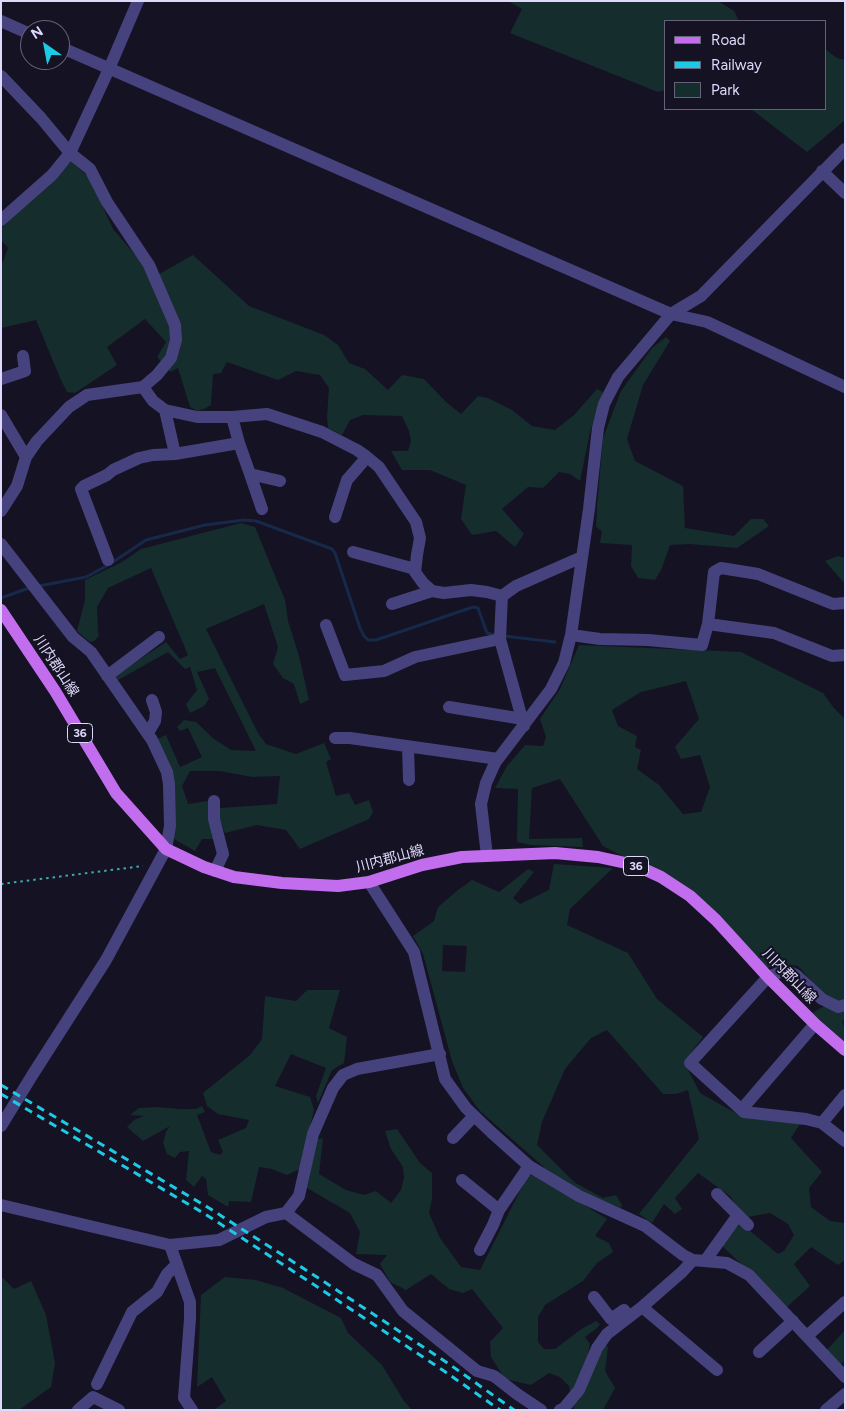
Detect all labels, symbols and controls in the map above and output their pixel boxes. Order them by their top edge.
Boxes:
north arrow [20,20,70,70]
legend [664,20,826,110]
text: N [28,23,46,43]
text: Road [711,31,746,49]
text: Railway [711,56,762,74]
text: Park [711,81,740,99]
street label: 川内郡山線 [30,632,82,700]
road number: 36 [68,724,92,742]
street label: 川内郡山線 [354,842,426,876]
road number: 36 [624,856,648,876]
street label: 川内郡山線 [759,945,819,1007]

